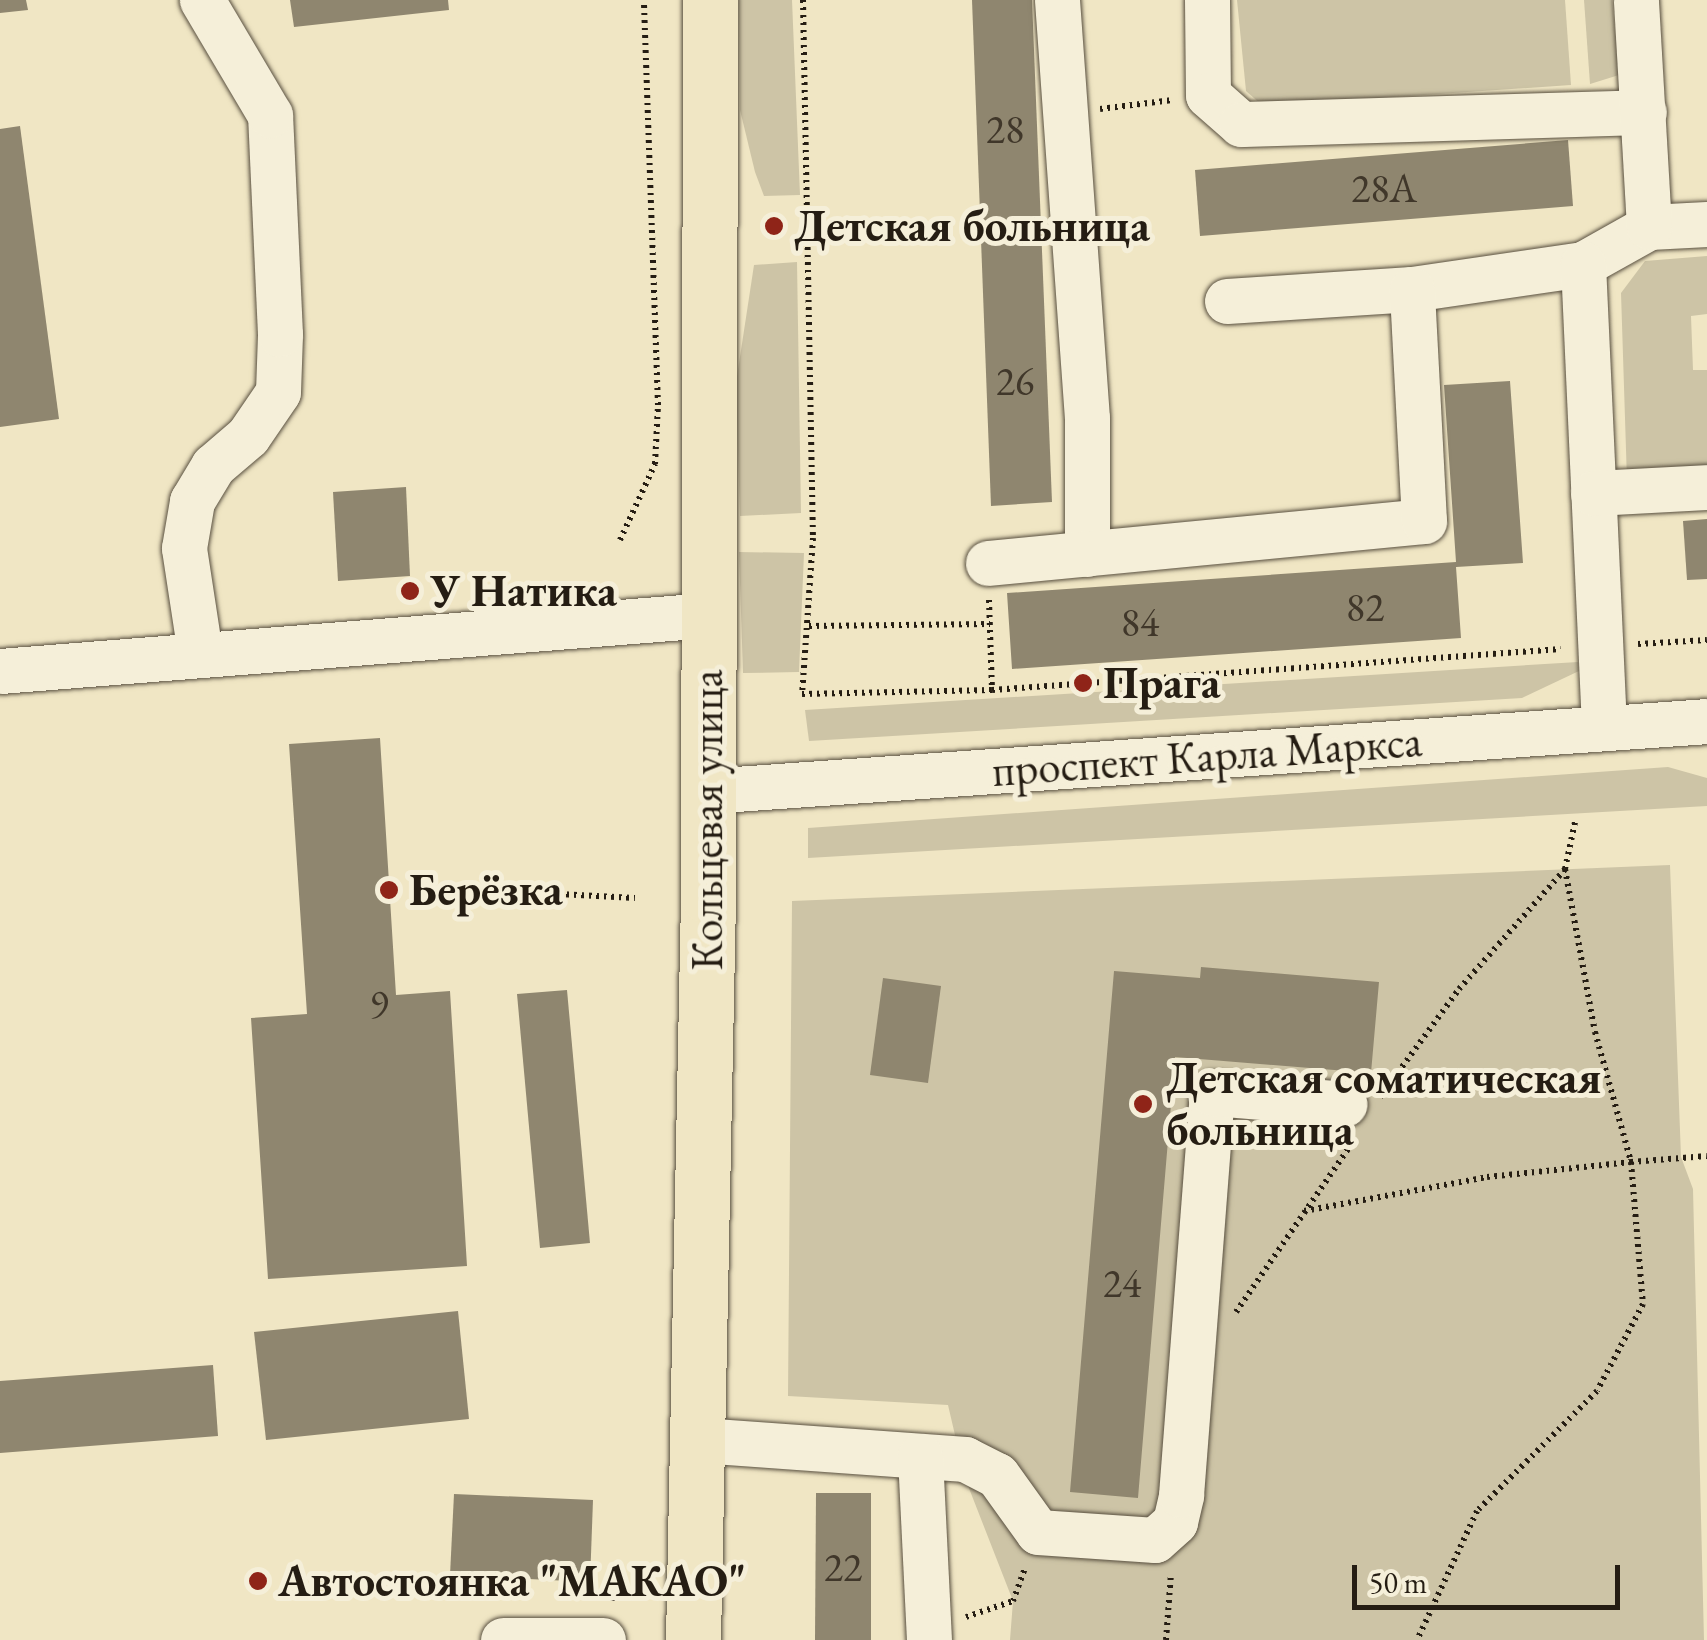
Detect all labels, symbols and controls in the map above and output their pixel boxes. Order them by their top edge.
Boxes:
house number: 28 [986,105,1024,153]
house number: 28А [1351,164,1417,212]
place label: Детская больница [794,199,1150,253]
marker: Детская больница [763,215,785,237]
house number: 26 [996,357,1034,405]
place label: У Натика [430,564,617,618]
marker: У Натика [399,580,421,602]
house number: 82 [1346,583,1384,631]
house number: 84 [1121,598,1159,646]
place label: Прага [1103,656,1220,710]
street label: Кольцевая улица [680,669,734,971]
marker: Прага [1072,672,1094,694]
street label: проспект Карла Маркса [990,714,1424,798]
place label: Берёзка [409,863,563,917]
marker: Берёзка [378,879,400,901]
house number: 9 [369,980,389,1028]
place label: Детская соматическая больница [1166,1051,1601,1157]
marker: Детская соматическая больница [1130,1091,1156,1117]
house number: 24 [1103,1259,1141,1307]
house number: 22 [824,1543,862,1591]
scale bar [1357,1545,1624,1607]
place label: Автостоянка "МАКАО" [278,1554,746,1608]
text: 50 m [1369,1563,1427,1602]
marker: Автостоянка "МАКАО" [247,1570,269,1592]

